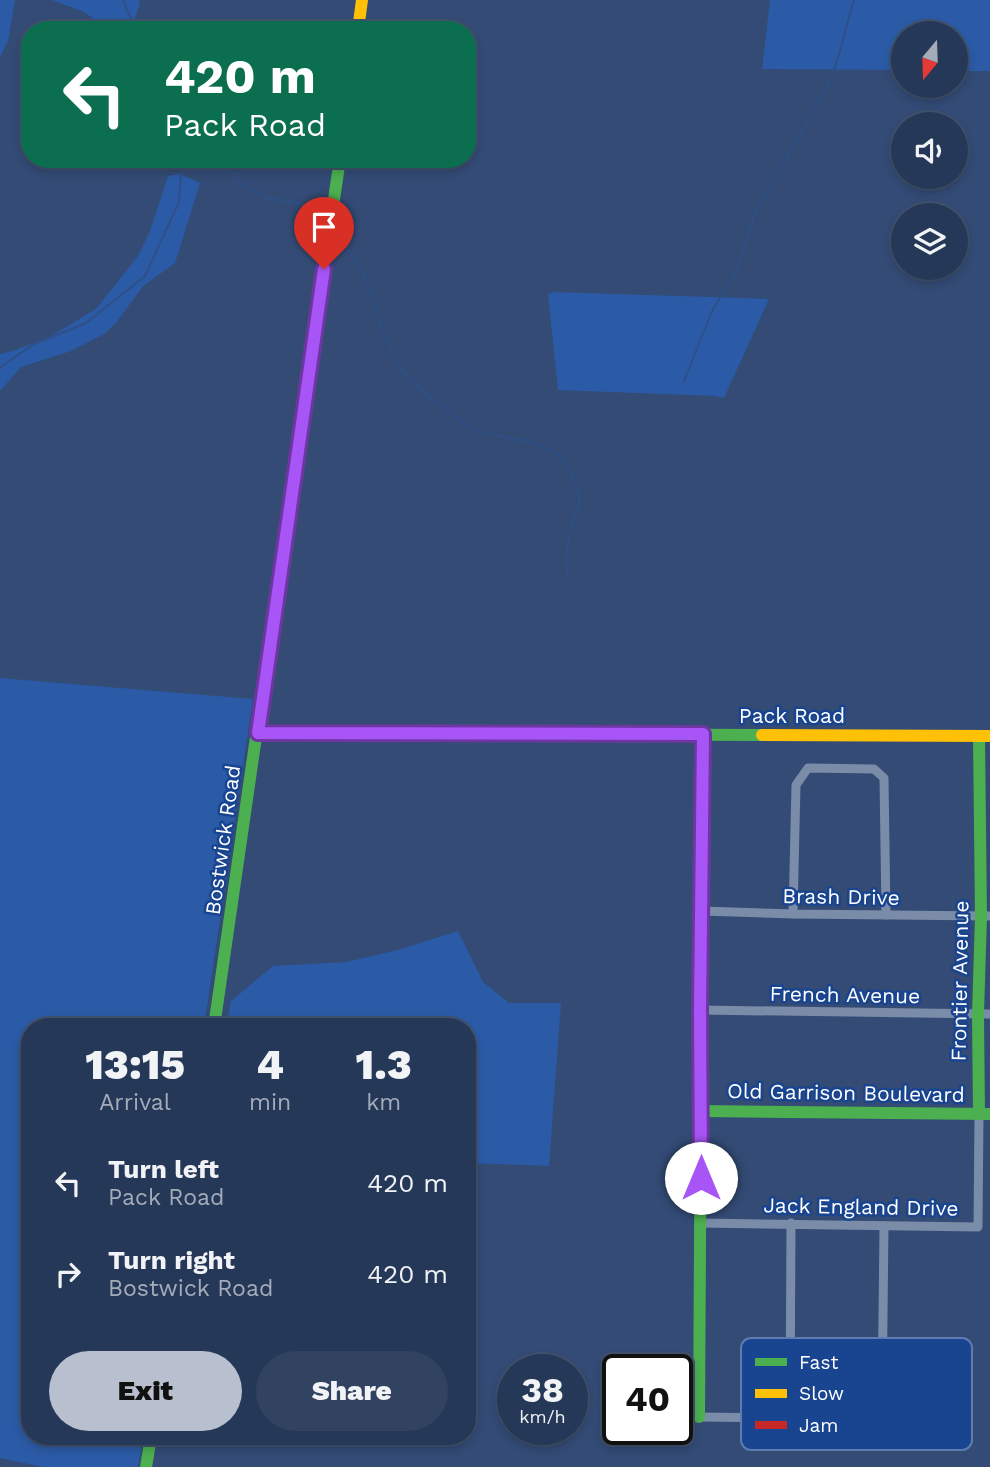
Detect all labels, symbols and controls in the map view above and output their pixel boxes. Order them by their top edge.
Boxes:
north arrow [891,21,968,98]
map controls [891,21,968,280]
text: 420 m [164,47,316,105]
icon: left [49,49,140,140]
text: Pack Road [164,106,326,144]
button: sound [891,112,968,189]
pin [294,197,354,269]
button: layers [891,203,968,280]
icon: arrive [305,208,343,246]
street label: Pack Road [739,703,845,728]
street label: Bostwick Road [200,763,245,916]
street label: Brash Drive [782,883,900,910]
street label: Frontier Avenue [946,900,973,1062]
street label: French Avenue [769,981,921,1008]
text: 13:15 [85,1040,185,1089]
text: 4 [256,1040,284,1089]
text: 1.3 [355,1040,412,1089]
street label: Old Garrison Boulevard [727,1078,965,1107]
text: Arrival [99,1089,171,1116]
text: min [249,1089,291,1116]
text: km [366,1089,401,1116]
position arrow [664,1141,738,1215]
text: Turn left [108,1154,219,1184]
icon: left [49,1164,87,1202]
text: 420 m [367,1168,448,1198]
text: Pack Road [108,1184,224,1211]
street label: Jack England Drive [763,1192,959,1221]
text: Turn right [108,1245,235,1275]
icon: right [49,1255,87,1293]
text: 420 m [367,1259,448,1289]
text: Bostwick Road [108,1275,273,1302]
legend [741,1338,972,1450]
button: Exit [49,1351,242,1431]
button: Share [256,1351,448,1431]
text: Fast [799,1351,838,1374]
speed limit sign: 40 [602,1354,693,1445]
text: 38 [521,1369,564,1411]
text: Slow [799,1382,844,1405]
text: km/h [519,1406,566,1427]
text: Jam [799,1414,838,1437]

